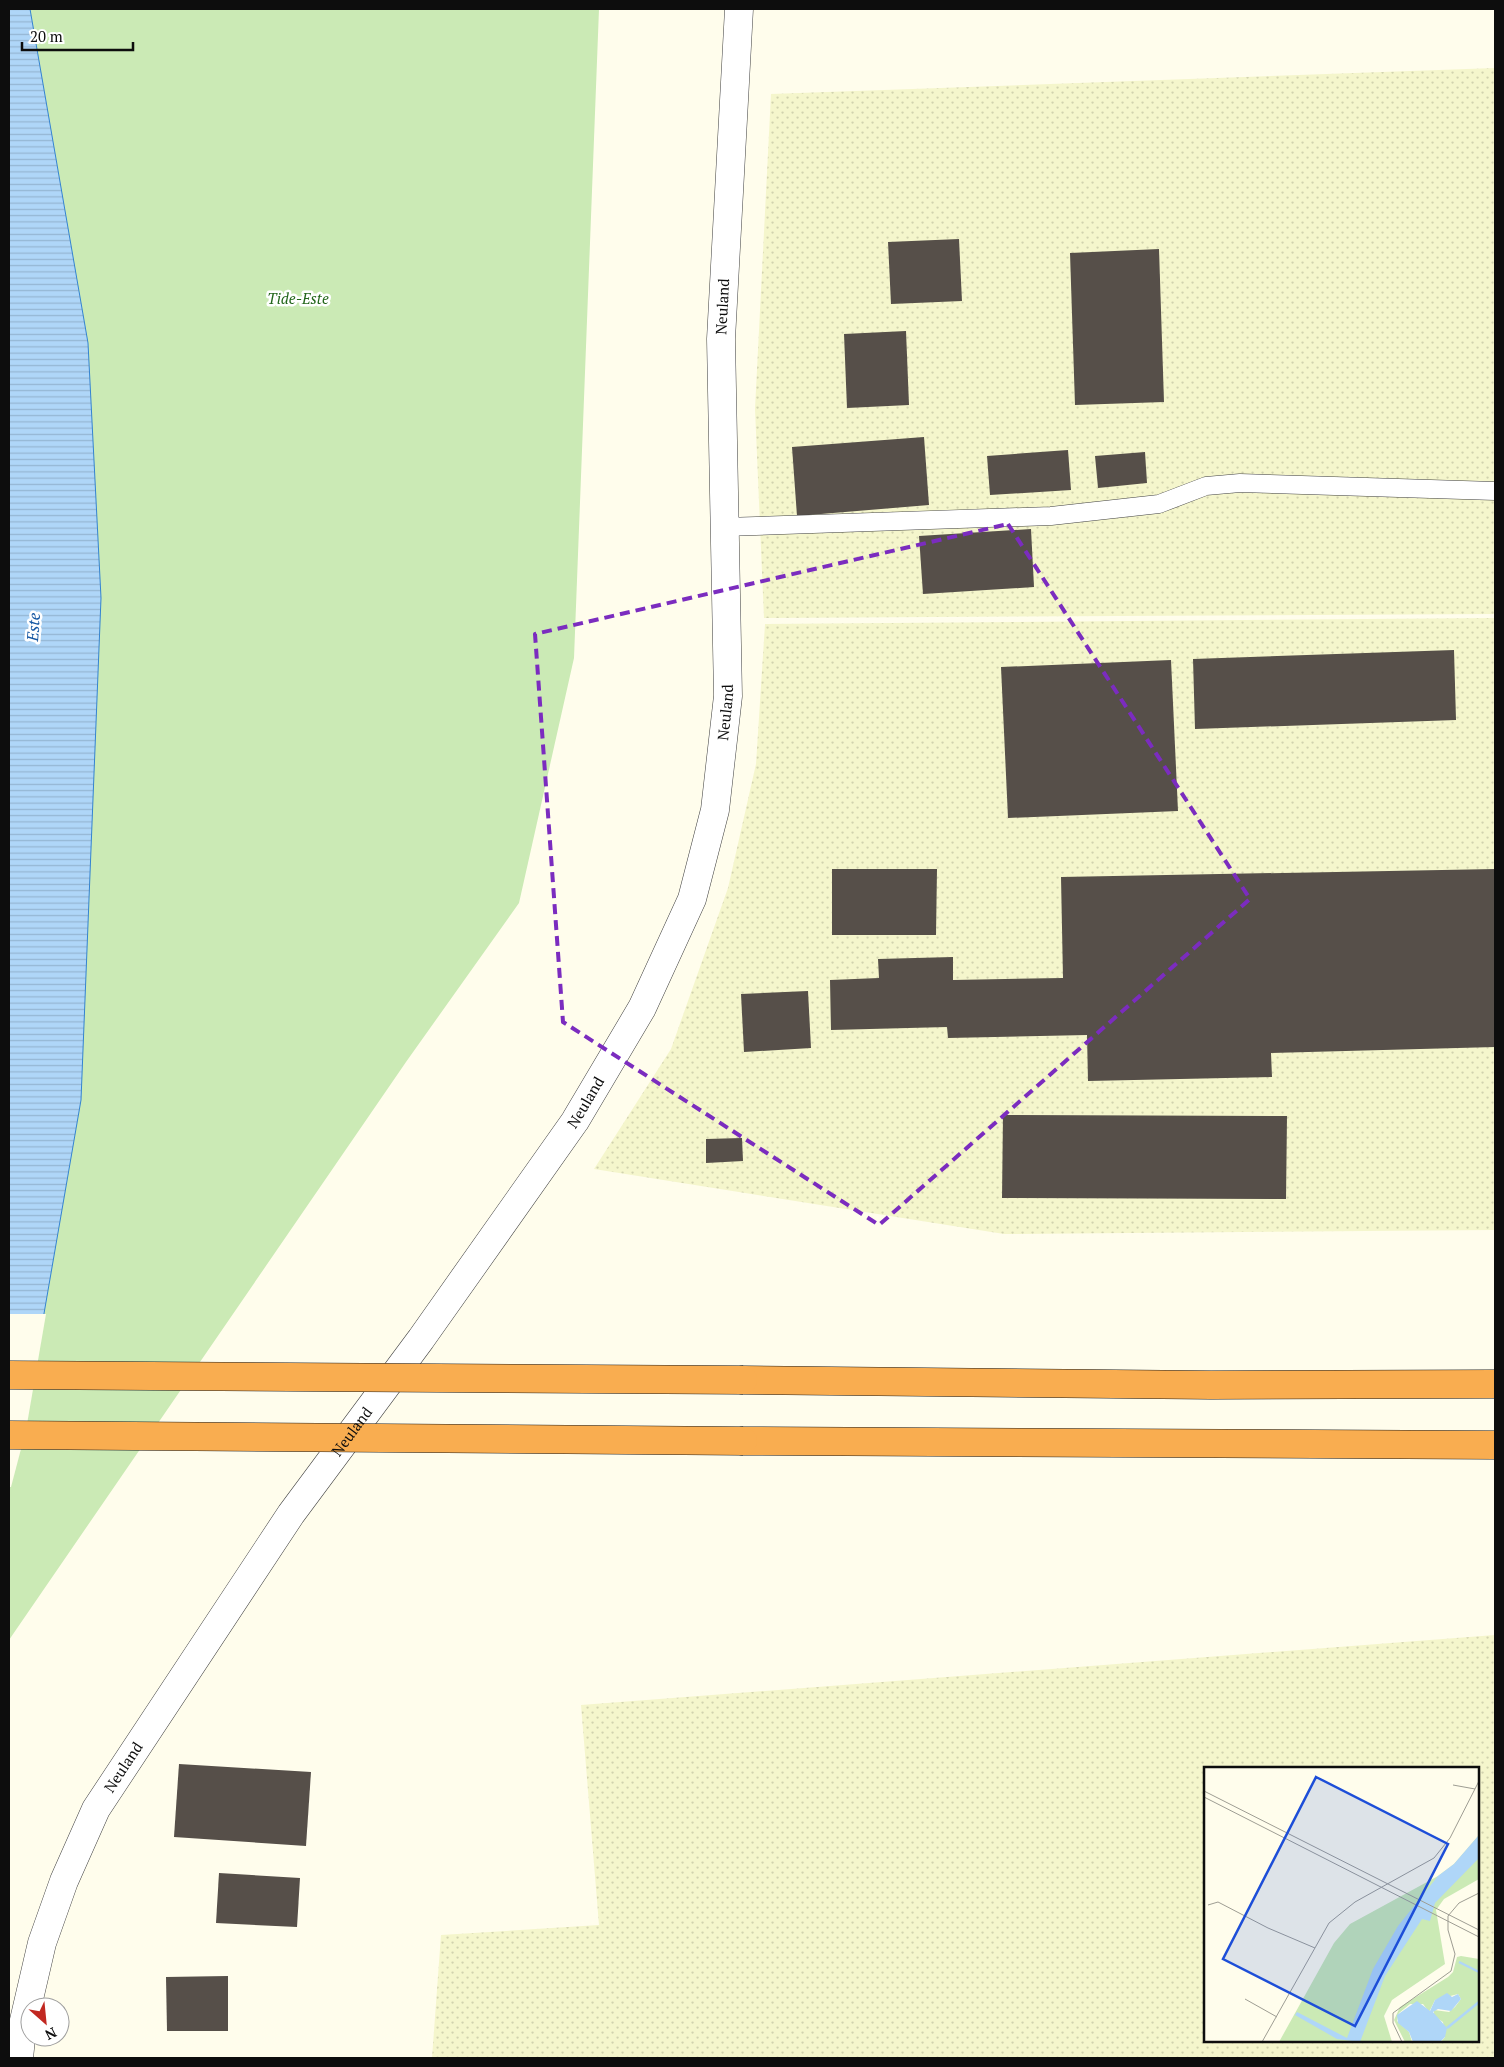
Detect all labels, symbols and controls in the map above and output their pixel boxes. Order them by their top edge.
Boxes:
scale bar [22,20,134,52]
text: 20 m [30,26,63,46]
street label: Neuland [710,278,733,335]
park label: Tide-Este [267,288,329,308]
water label: Este [21,612,45,643]
street label: Neuland [712,684,737,741]
street label: Neuland [562,1073,608,1132]
street label: Neuland [326,1403,376,1460]
street label: Neuland [99,1738,147,1796]
inset map [1204,1767,1479,2042]
north arrow [20,1997,70,2047]
text: N [42,2023,60,2045]

